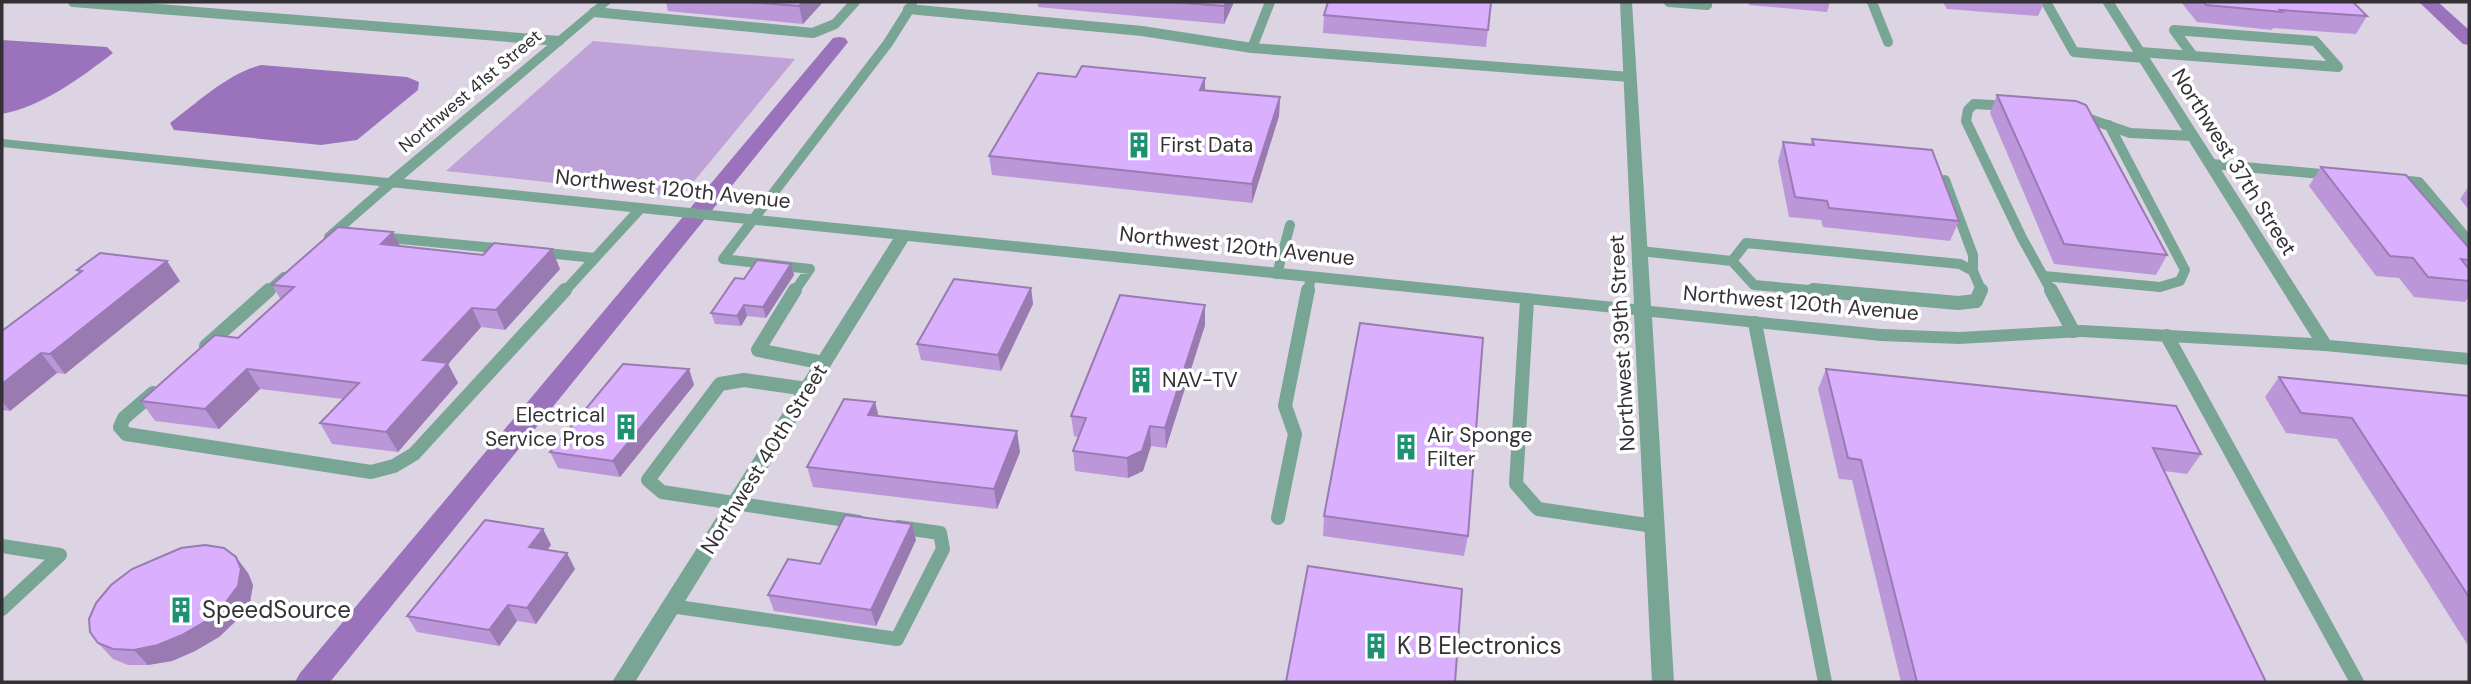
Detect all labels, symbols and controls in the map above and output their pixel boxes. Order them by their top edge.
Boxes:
street label: Northwest 41st Street [394,24,546,158]
street label: Northwest 37th Street [2165,63,2303,261]
building icon: First Data [1124,130,1154,160]
place label: First Data [1160,131,1253,159]
street label: Northwest 120th Avenue [554,163,792,215]
street label: Northwest 120th Avenue [1118,220,1356,272]
street label: Northwest 39th Street [1602,234,1642,452]
street label: Northwest 120th Avenue [1682,279,1920,327]
street label: Northwest 40th Street [694,359,834,559]
building icon: NAV-TV [1126,365,1156,395]
place label: NAV-TV [1162,366,1238,394]
place label: Electrical Service Pros [485,401,605,453]
building icon: Electrical Service Pros [611,412,641,442]
place label: Air Sponge Filter [1427,421,1532,473]
building icon: Air Sponge Filter [1391,432,1421,462]
place label: SpeedSource [202,594,351,625]
building icon: SpeedSource [166,595,196,625]
place label: K B Electronics [1397,630,1562,661]
building icon: K B Electronics [1361,631,1391,661]

